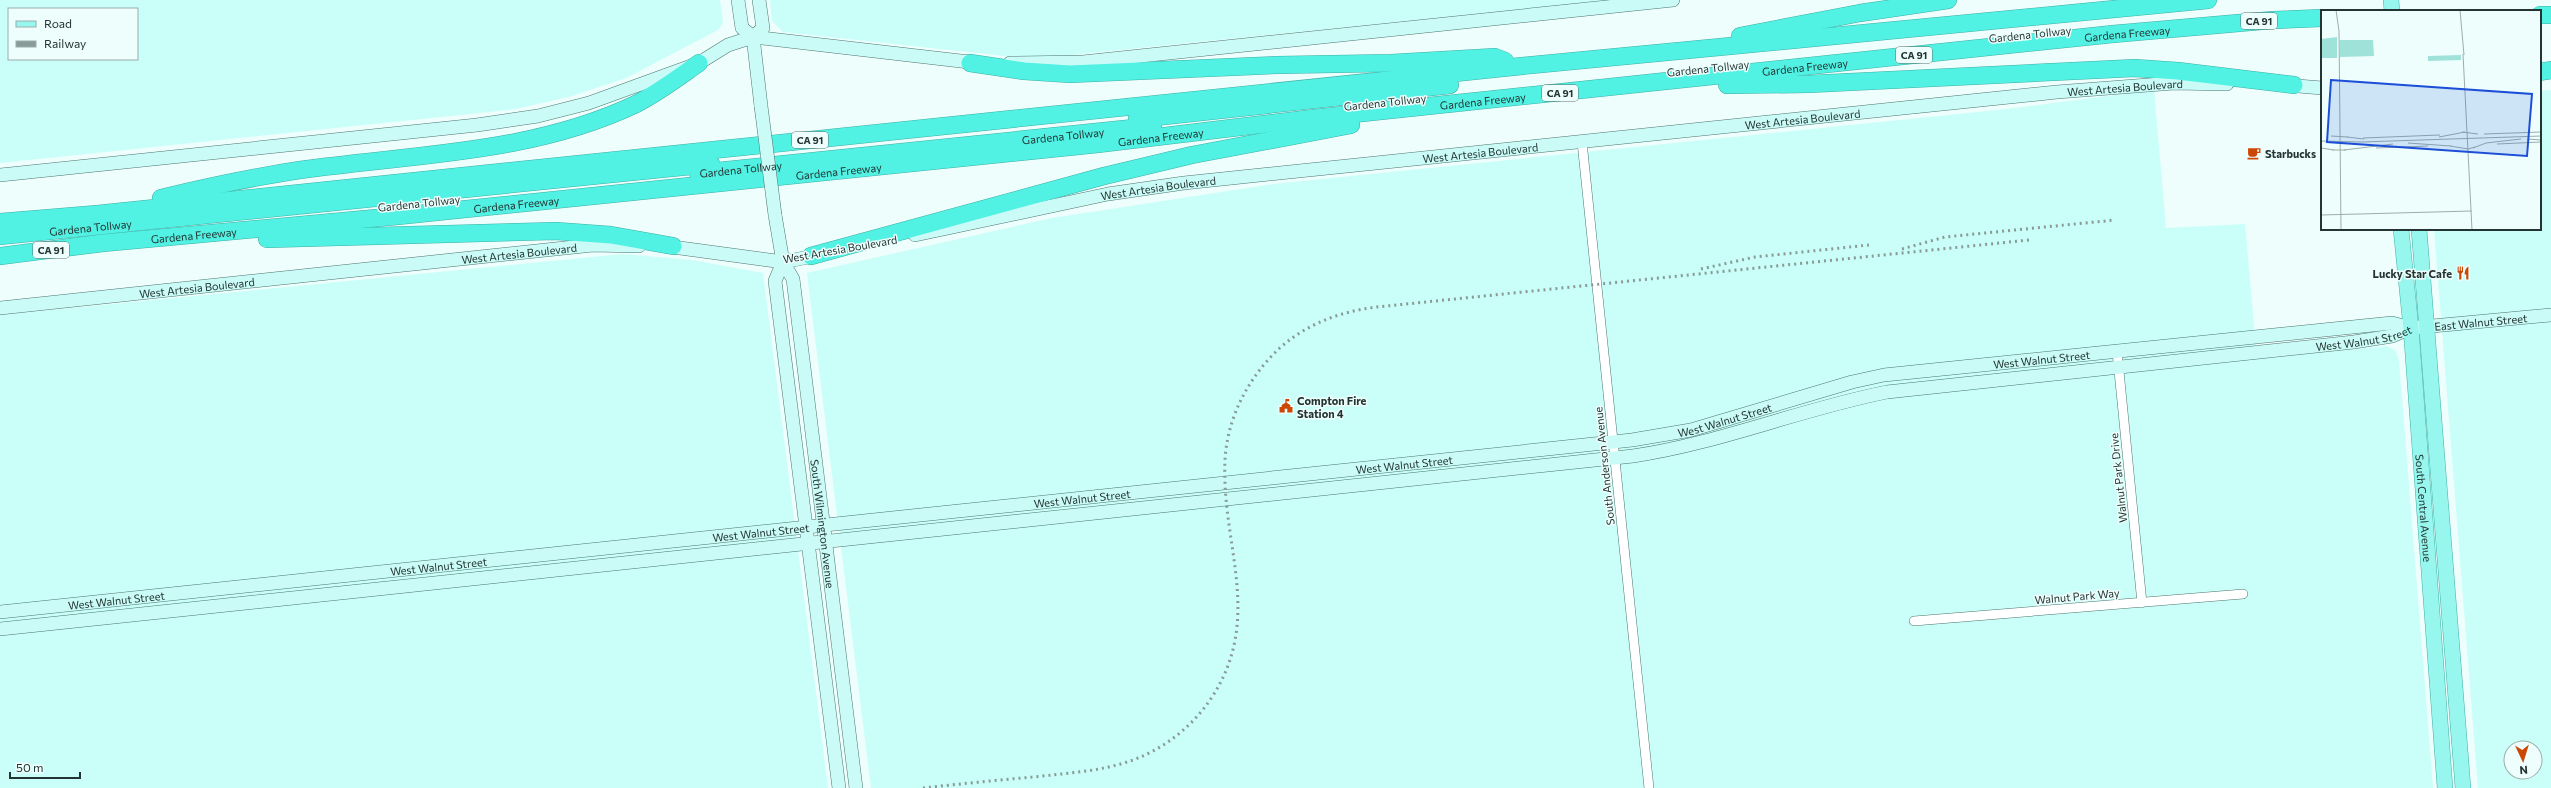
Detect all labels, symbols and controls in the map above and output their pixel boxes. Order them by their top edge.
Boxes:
legend [8,8,138,60]
inset map [2321,10,2541,230]
road number: CA 91 [2241,13,2277,29]
text: Road [44,16,72,30]
street label: Gardena Freeway [2084,22,2171,43]
street label: Gardena Tollway [1988,23,2072,45]
text: Railway [44,36,86,50]
road number: CA 91 [1896,47,1932,63]
street label: Gardena Freeway [1761,55,1849,77]
street label: Gardena Tollway [1666,57,1750,79]
street label: West Artesia Boulevard [2067,76,2183,98]
road number: CA 91 [1542,85,1578,101]
street label: Gardena Freeway [1439,89,1527,111]
street label: Gardena Tollway [1343,91,1427,113]
street label: West Artesia Boulevard [1744,106,1861,131]
street label: Gardena Tollway [1021,125,1105,146]
street label: Gardena Freeway [1117,125,1205,148]
road number: CA 91 [792,132,828,148]
street label: West Artesia Boulevard [1422,140,1539,165]
cafe icon: Starbucks [2246,145,2262,161]
place label: Starbucks [2265,147,2316,160]
street label: Gardena Tollway [699,158,783,179]
street label: Gardena Freeway [795,160,883,182]
street label: West Artesia Boulevard [1099,173,1216,202]
street label: Gardena Tollway [377,192,461,214]
street label: Gardena Freeway [473,193,560,215]
street label: Gardena Tollway [49,216,133,237]
street label: Gardena Freeway [150,224,238,245]
street label: West Artesia Boulevard [782,233,898,265]
street label: West Artesia Boulevard [461,240,577,265]
road number: CA 91 [33,242,69,258]
restaurant icon: Lucky Star Cafe [2455,265,2471,281]
place label: Lucky Star Cafe [2373,267,2452,280]
street label: West Artesia Boulevard [139,274,255,300]
street label: East Walnut Street [2434,311,2528,332]
street label: West Walnut Street [2315,322,2414,353]
street label: West Walnut Street [1992,347,2091,370]
place label: Compton Fire Station 4 [1297,394,1367,420]
public building icon: Compton Fire Station 4 [1278,398,1294,414]
street label: West Walnut Street [1677,400,1774,439]
street label: South Anderson Avenue [1591,406,1617,526]
street label: Walnut Park Drive [2107,432,2129,523]
street label: West Walnut Street [1355,452,1454,476]
street label: South Central Avenue [2414,454,2435,563]
street label: South Wilmington Avenue [809,458,838,589]
street label: West Walnut Street [1033,486,1132,510]
street label: West Walnut Street [712,520,810,543]
street label: West Walnut Street [390,554,488,577]
street label: Walnut Park Way [2034,586,2120,606]
street label: West Walnut Street [67,588,166,611]
north arrow [2503,740,2543,780]
scale bar [10,754,80,780]
text: 50 m [16,760,44,774]
text: N [2519,764,2528,777]

